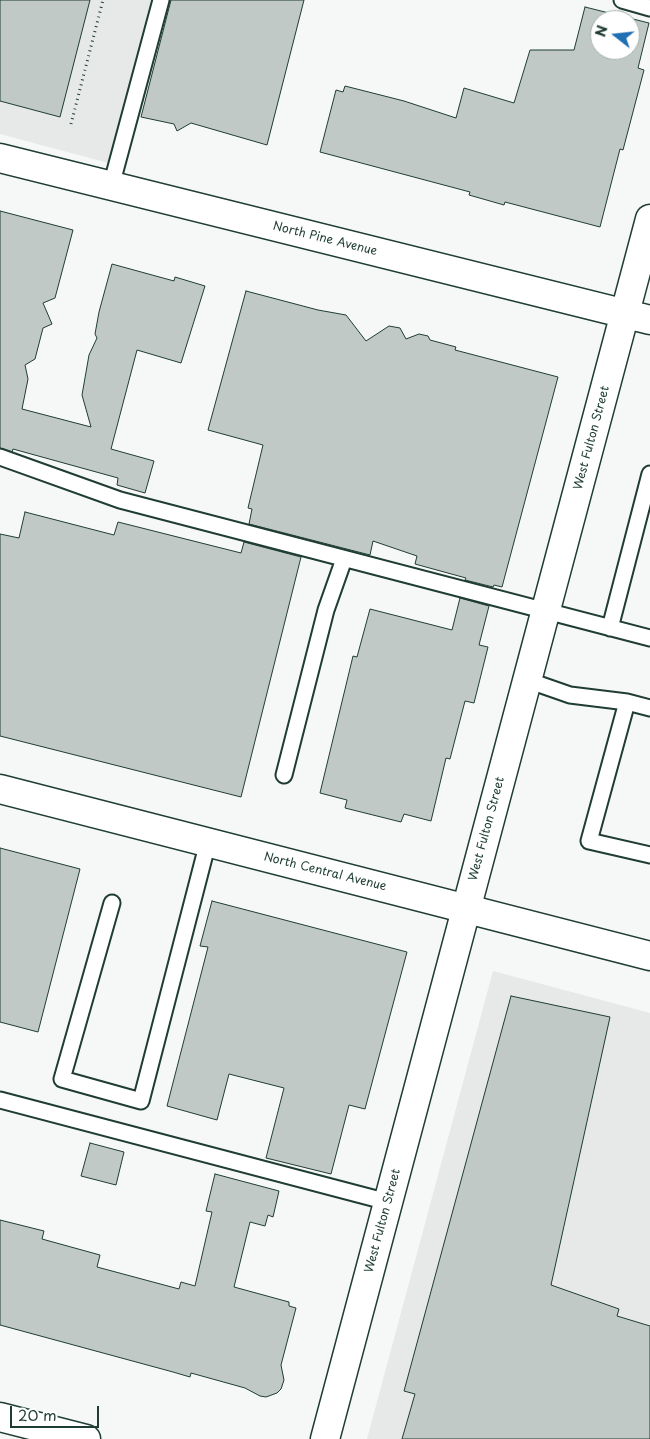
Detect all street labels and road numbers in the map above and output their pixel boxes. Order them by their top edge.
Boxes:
street label: North Pine Avenue [271,219,379,259]
street label: West Fulton Street [571,384,613,492]
street label: West Fulton Street [466,775,508,883]
street label: North Central Avenue [262,850,388,894]
street label: West Fulton Street [362,1167,404,1275]

